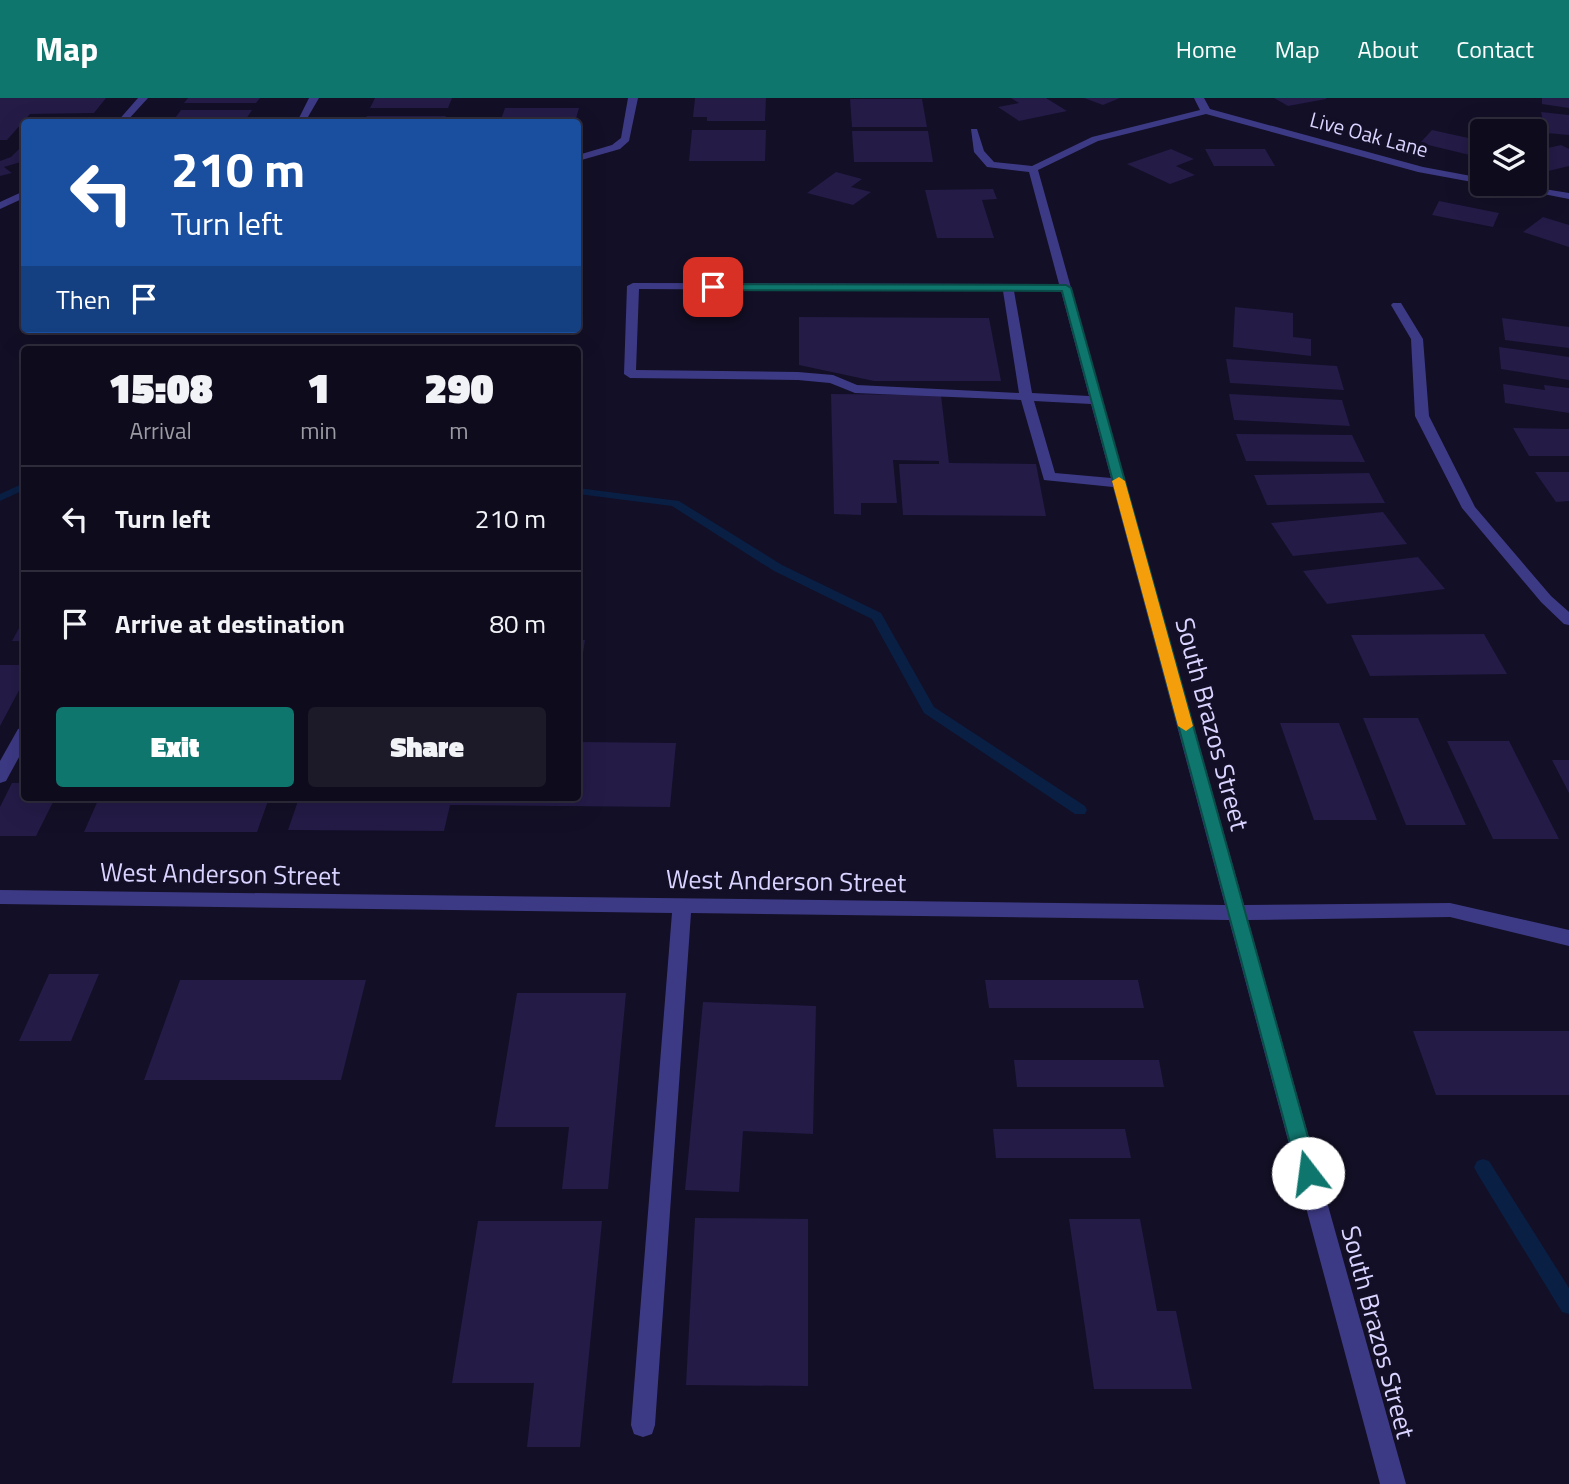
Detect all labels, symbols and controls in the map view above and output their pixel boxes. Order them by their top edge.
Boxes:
text: Map [35,24,98,74]
text: Home [1176,31,1237,67]
text: Map [1275,31,1320,67]
text: About [1358,31,1418,67]
text: Contact [1456,31,1534,67]
street label: Live Oak Lane [1307,103,1432,165]
map controls [1470,119,1547,196]
button: layers [1470,119,1547,196]
text: 210 m [171,131,305,206]
icon: left [56,147,147,238]
text: Turn left [171,199,283,247]
pin [683,257,743,317]
icon: arrive [694,268,732,306]
text: Then [56,280,111,319]
icon: arrive [125,280,163,318]
text: 15:08 [108,355,213,419]
text: 1 [307,355,330,419]
text: 290 [424,355,494,419]
text: Arrival [129,413,192,448]
text: min [300,413,337,448]
text: m [449,413,469,448]
text: Turn left [115,499,210,538]
text: 210 m [475,499,546,538]
icon: left [56,500,94,538]
text: Arrive at destination [115,604,345,643]
text: 80 m [489,604,546,643]
icon: arrive [56,605,94,643]
street label: South Brazos Street [1165,613,1260,835]
button: Exit [56,707,294,787]
button: Share [308,707,546,787]
street label: West Anderson Street [99,852,341,895]
street label: West Anderson Street [665,859,907,902]
position arrow [1271,1136,1345,1210]
street label: South Brazos Street [1331,1221,1426,1443]

